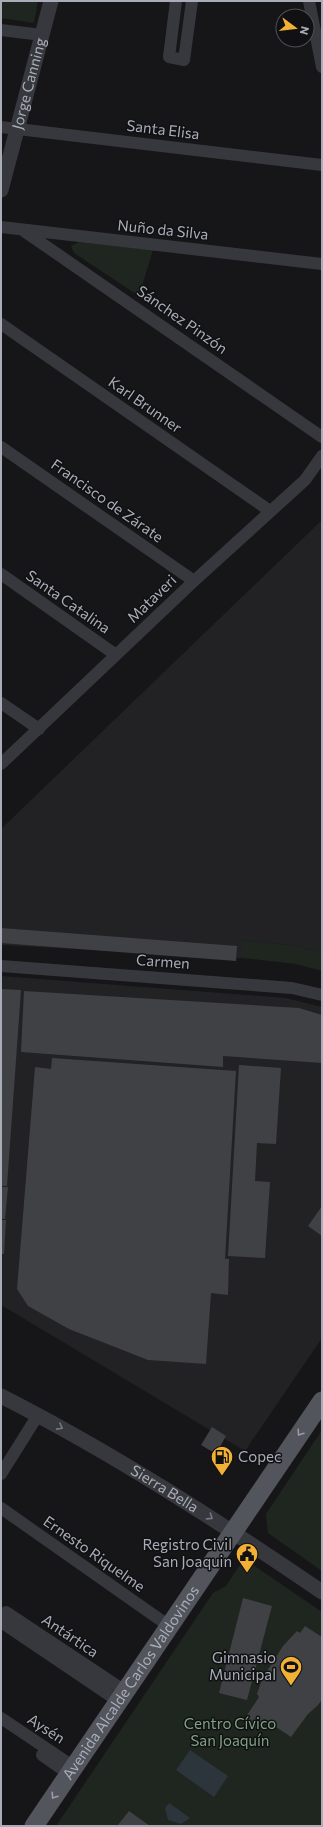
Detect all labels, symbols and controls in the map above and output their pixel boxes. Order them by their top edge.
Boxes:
north arrow [275,8,315,48]
text: N [298,25,312,36]
street label: Jorge Canning [7,36,49,131]
street label: Santa Elisa [126,116,201,142]
street label: Nuño da Silva [117,215,209,243]
street label: Sánchez Pinzón [134,281,231,357]
street label: Karl Brunner [105,372,186,436]
street label: Francisco de Zárate [48,455,167,546]
street label: Santa Catalina [23,566,114,637]
street label: Mataveri [123,571,180,626]
street label: Carmen [136,950,190,972]
one-way arrow [56,1423,64,1430]
one-way arrow [297,1429,305,1436]
fuel station icon: Copec [209,1444,235,1477]
place label: Copec [238,1447,281,1465]
street label: Sierra Bella [128,1460,202,1516]
street label: Ernesto Riquelme [40,1511,149,1595]
one-way arrow [206,1512,213,1520]
place label: Registro Civil San Joaquin [143,1535,232,1570]
public building icon: Registro Civil San Joaquin [234,1541,260,1574]
street label: Avenida Alcalde Carlos Valdovinos [58,1582,202,1783]
street label: Antártica [39,1610,102,1661]
place label: Gimnasio Municipal [209,1648,276,1683]
sports icon: Gimnasio Municipal [278,1654,304,1687]
street label: Aysén [25,1710,69,1747]
park label: Centro Cívico San Joaquín [184,1714,276,1749]
one-way arrow [51,1792,59,1799]

